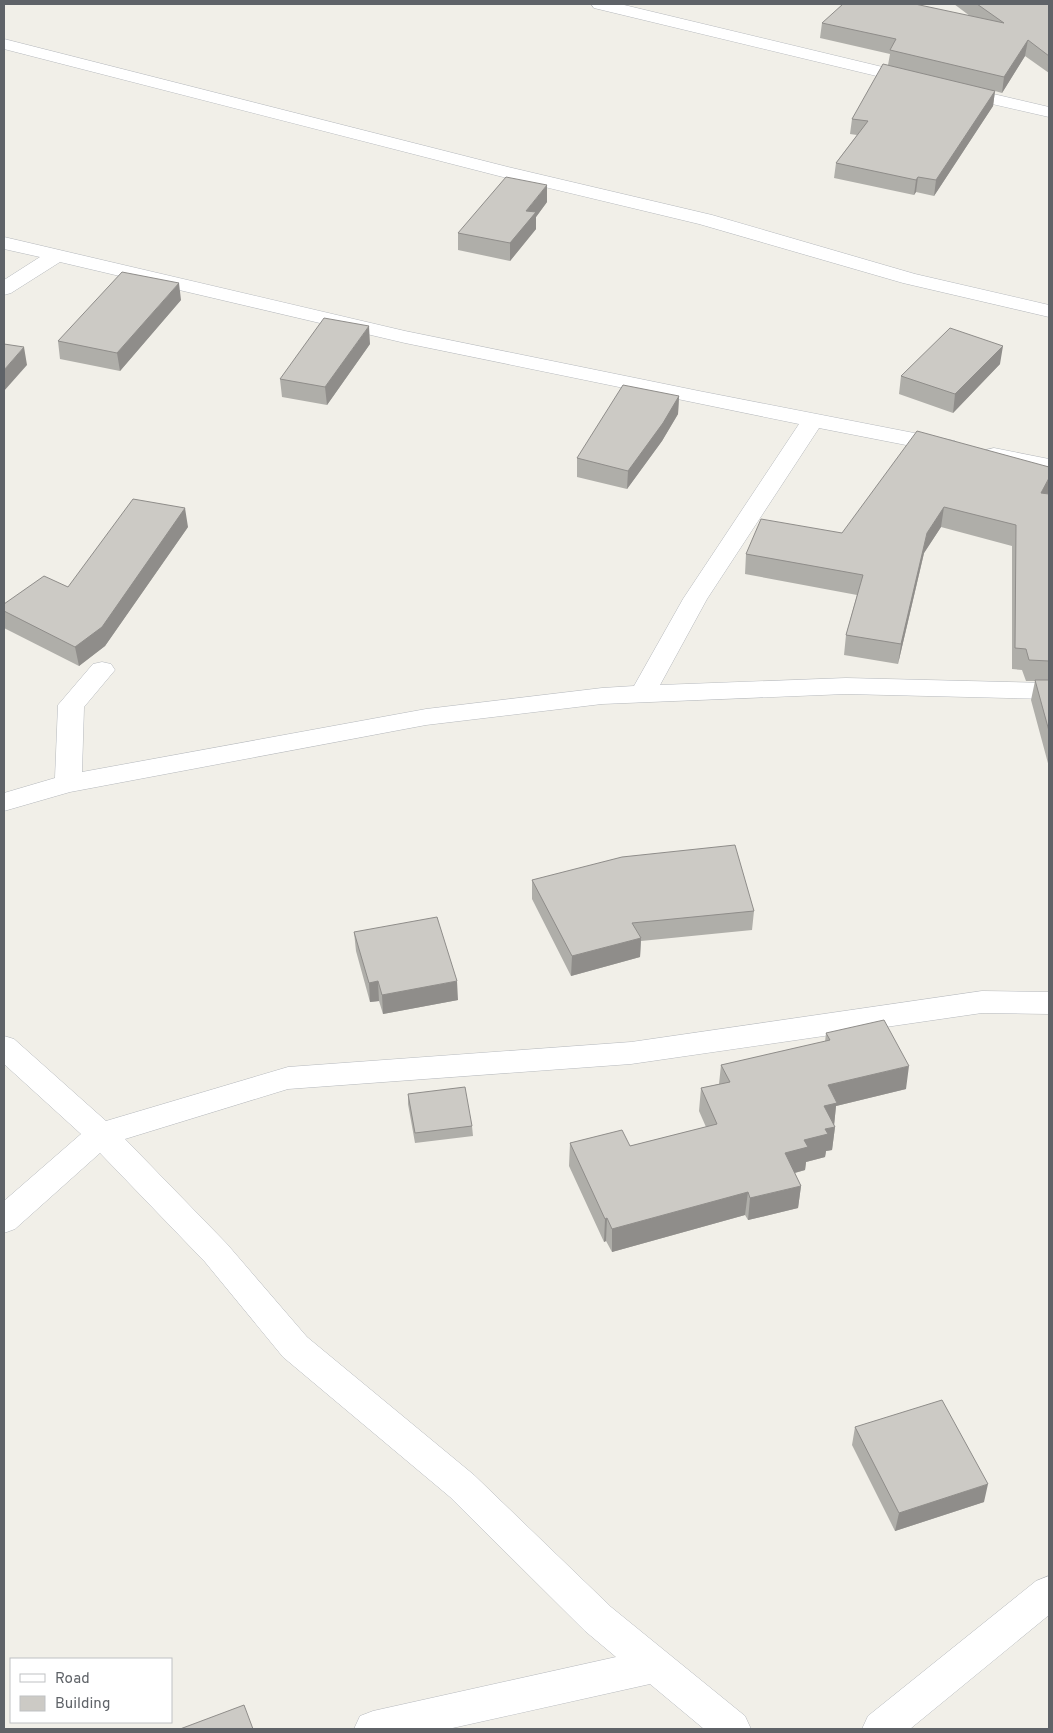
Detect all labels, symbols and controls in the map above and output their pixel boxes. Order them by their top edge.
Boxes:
legend [10,1658,172,1723]
text: Road [55,1670,90,1689]
text: Building [55,1695,110,1714]

